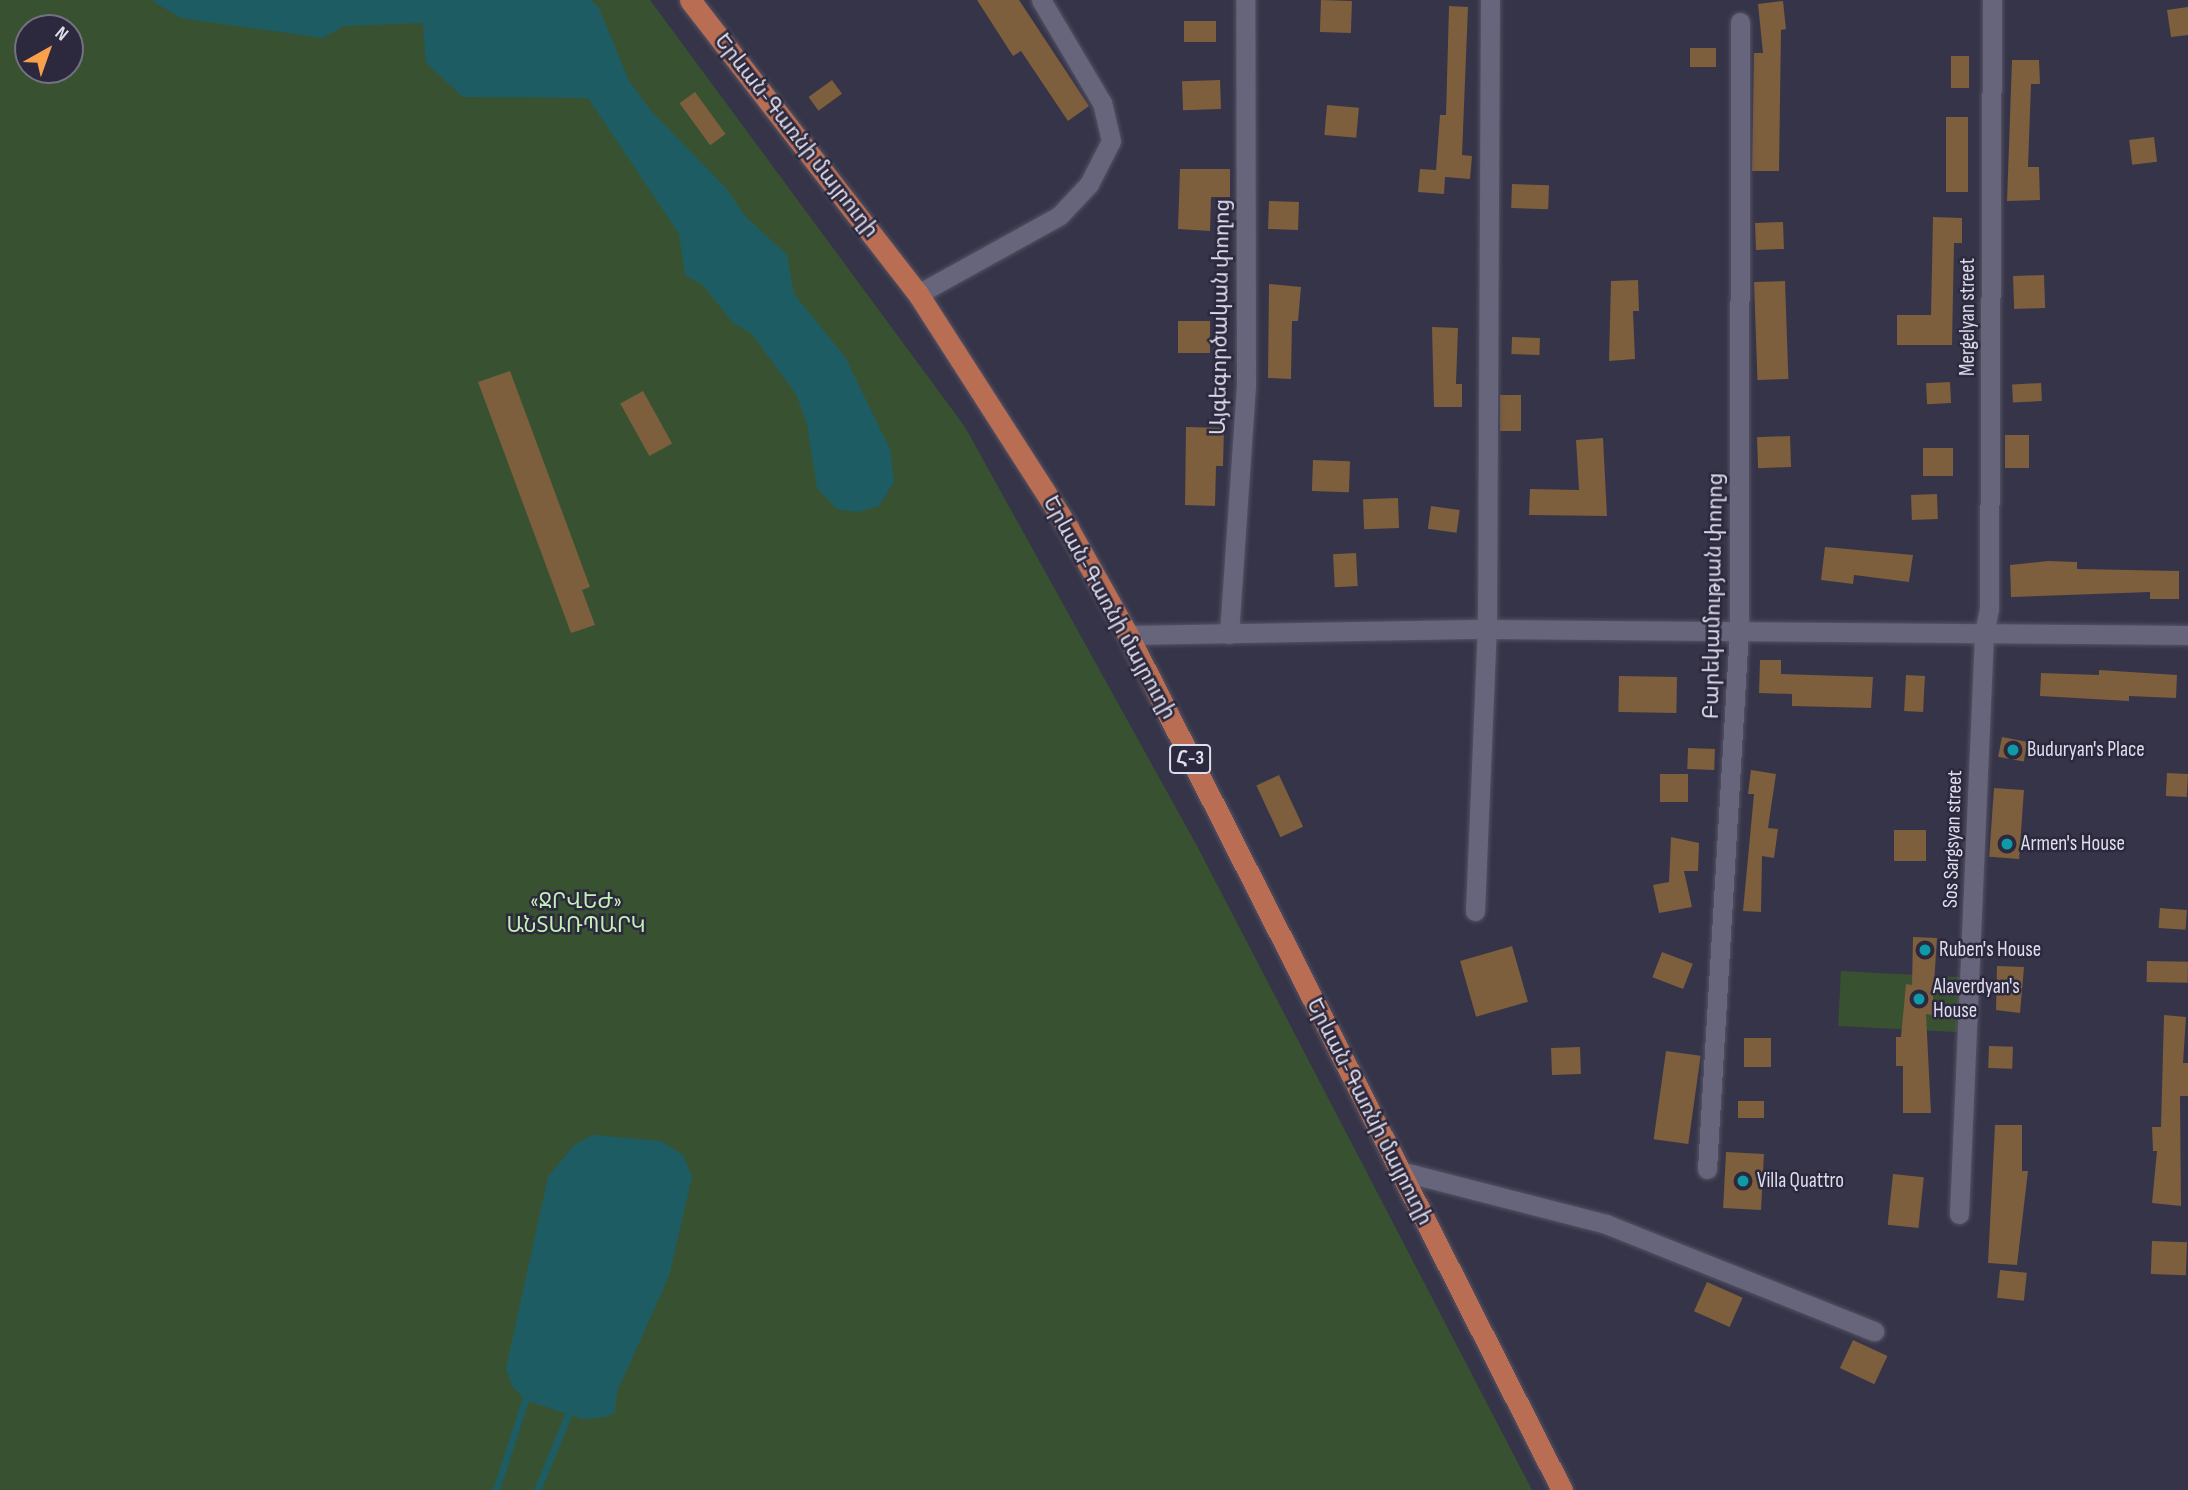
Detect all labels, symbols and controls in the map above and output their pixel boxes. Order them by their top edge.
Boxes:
north arrow [14,14,84,84]
text: N [50,22,73,46]
street label: Երևան-Գառնի մայրուղի [709,29,883,243]
street label: Այգեգործական փողոց [1206,199,1236,435]
street label: Mergelyan street [1955,258,1981,376]
street label: Բարեկամության փողոց [1699,472,1729,720]
street label: Երևան-Գառնի մայրուղի [1037,492,1181,724]
place label: Buduryan's Place [2027,737,2145,763]
marker: Buduryan's Place [2005,742,2021,758]
road number: Հ-3 [1169,744,1211,774]
street label: Sos Sargsyan street [1938,770,1968,908]
place label: Armen's House [2021,831,2125,857]
marker: Armen's House [1999,836,2015,852]
park label: «ՋՐՎԵԺ» ԱՆՏԱՌՊԱՐԿ [506,889,646,939]
place label: Ruben's House [1939,937,2041,963]
marker: Ruben's House [1917,942,1933,958]
place label: Alaverdyan's House [1933,974,2020,1024]
marker: Alaverdyan's House [1911,991,1927,1007]
street label: Երևան-Գառնի մայրուղի [1301,994,1437,1230]
place label: Villa Quattro [1757,1168,1844,1194]
marker: Villa Quattro [1735,1173,1751,1189]

